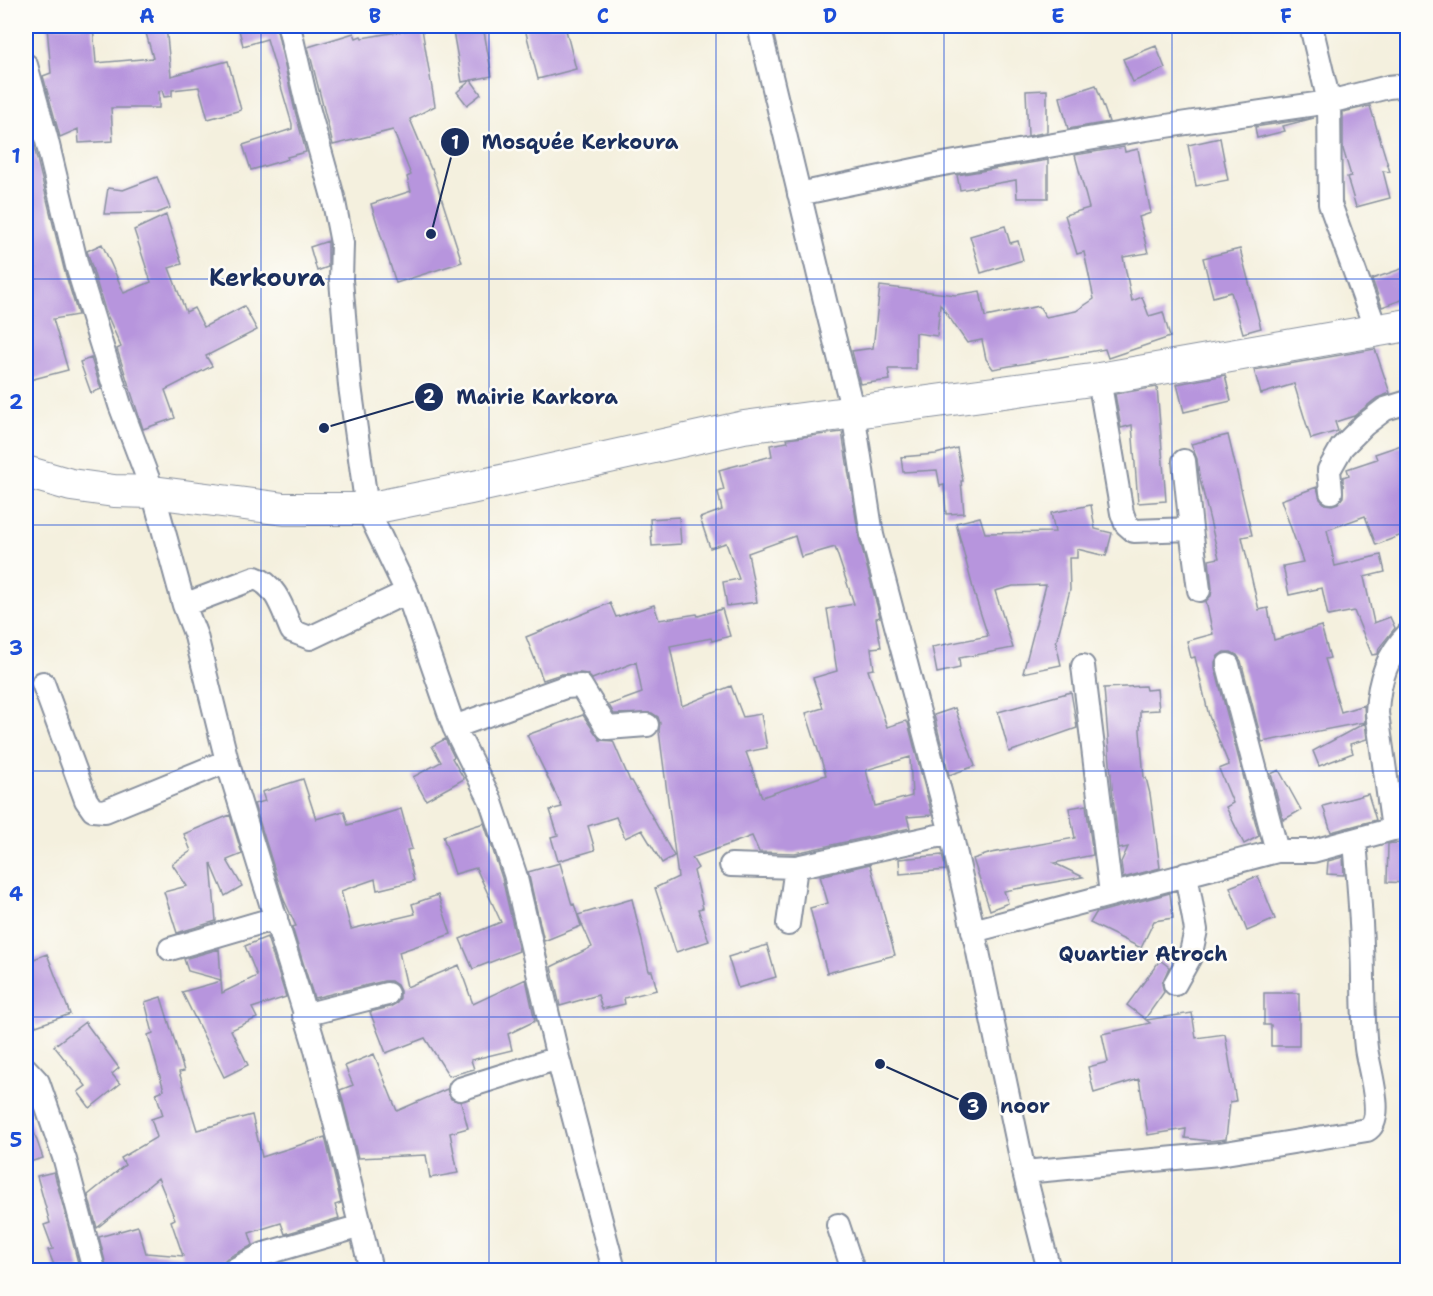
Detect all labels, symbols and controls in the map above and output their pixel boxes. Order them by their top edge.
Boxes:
text: A [139,3,155,29]
text: B [369,3,381,29]
text: C [597,3,609,29]
text: D [823,3,837,29]
text: E [1051,3,1065,29]
text: F [1280,3,1292,29]
callout: Mosquée Kerkoura [440,123,691,161]
text: Mosquée Kerkoura [482,129,679,155]
text: 1 [451,131,459,155]
text: 1 [11,143,21,169]
district label: Kerkoura [209,262,326,294]
callout: Mairie Karkora [414,378,630,416]
text: Mairie Karkora [456,384,618,410]
text: 2 [423,385,436,409]
text: 2 [9,389,23,415]
text: 3 [9,635,23,661]
text: 4 [9,881,23,907]
district label: Quartier Atroch [1058,941,1228,967]
callout: noor [958,1087,1062,1125]
text: noor [1000,1093,1050,1119]
text: 3 [967,1095,979,1119]
text: 5 [10,1127,22,1153]

